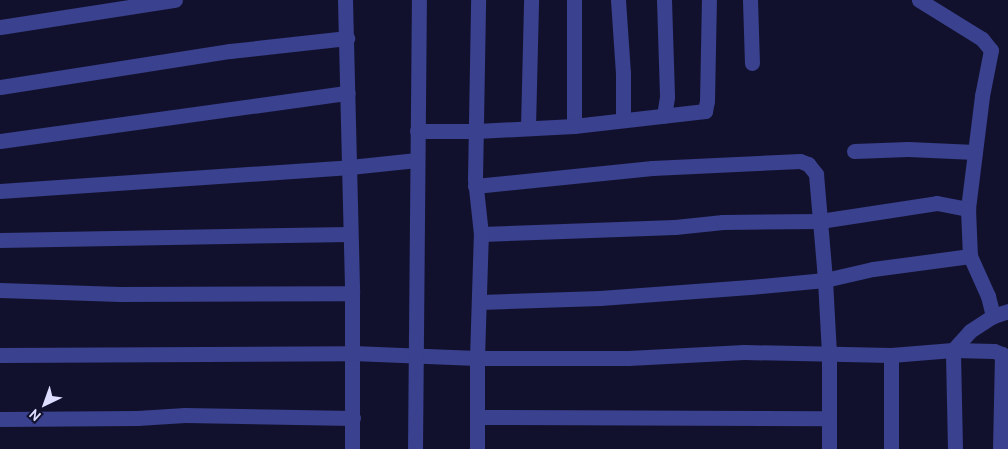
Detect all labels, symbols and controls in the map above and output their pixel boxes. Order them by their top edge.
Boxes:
north arrow [20,379,70,429]
text: N [25,405,45,425]

